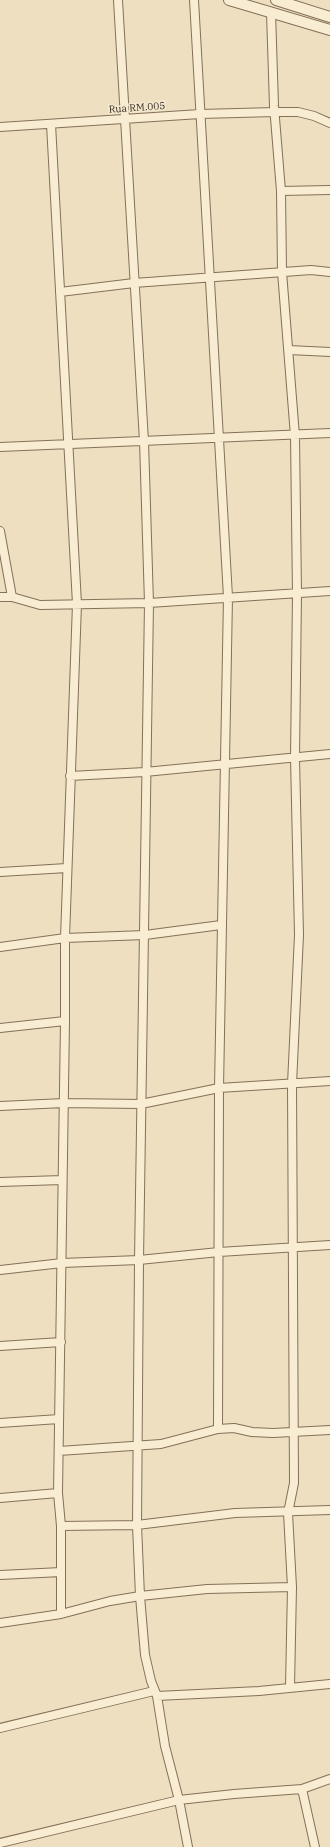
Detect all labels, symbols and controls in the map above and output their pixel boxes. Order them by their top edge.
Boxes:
street label: Rua RM.005 [108,100,166,116]

